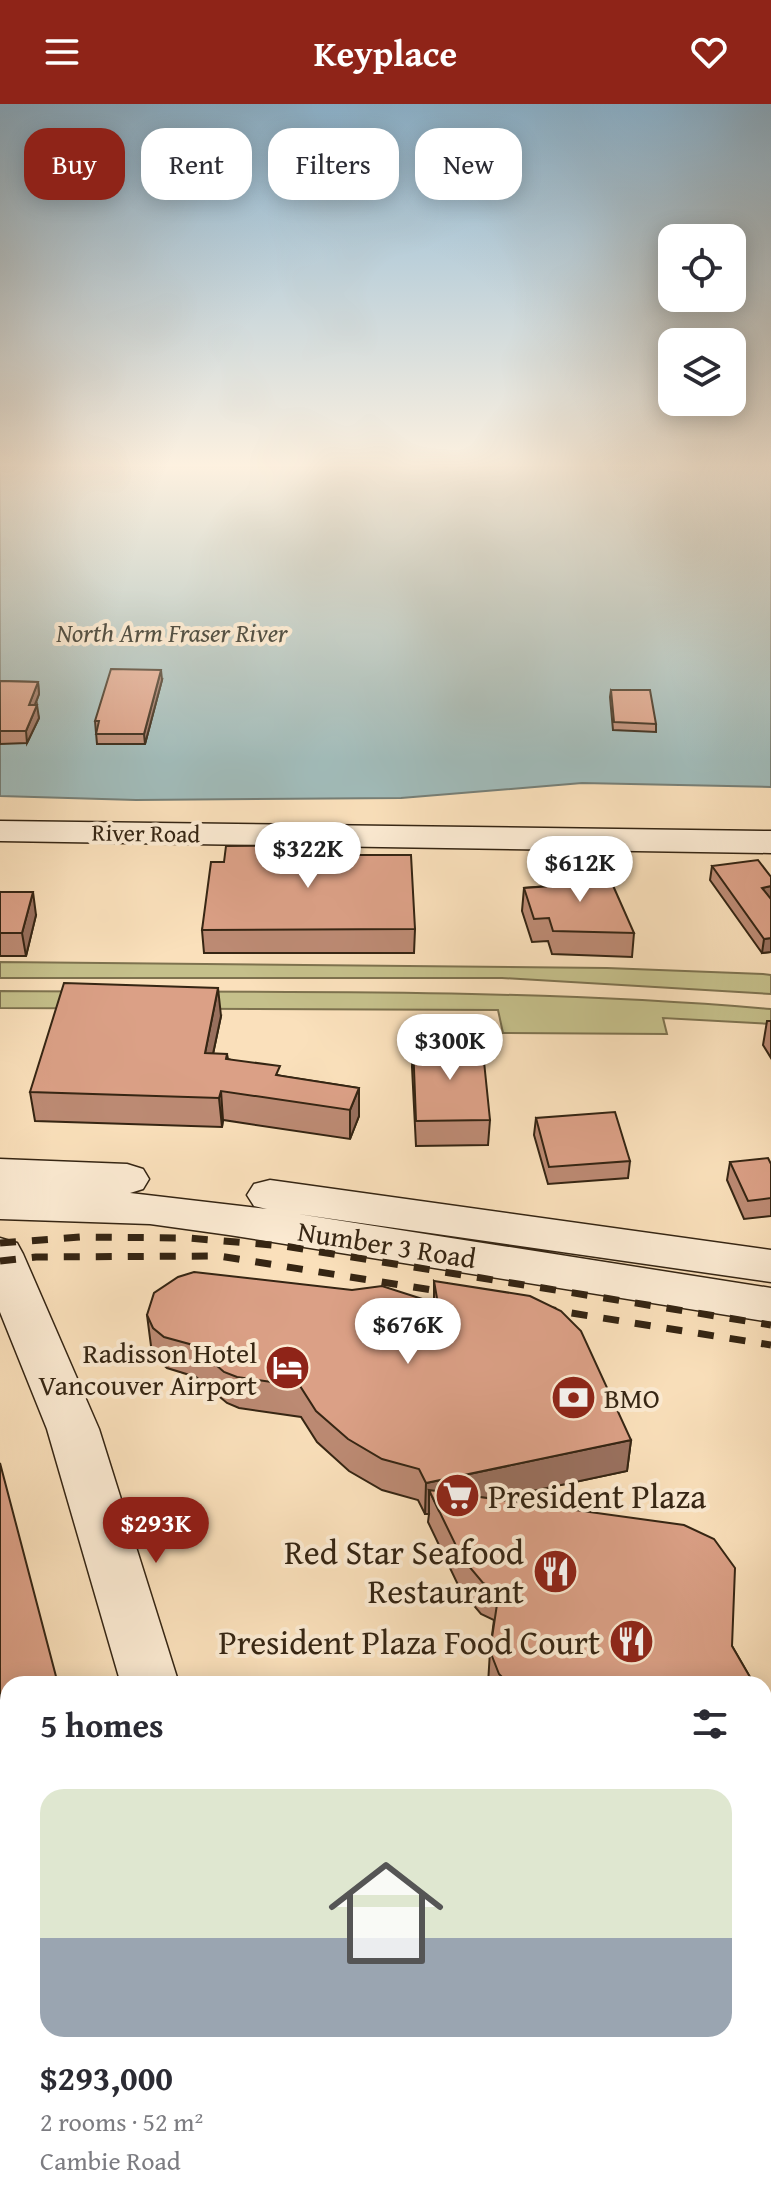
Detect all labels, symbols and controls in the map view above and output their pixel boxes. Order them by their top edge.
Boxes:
text: Keyplace [314,26,457,79]
icon: menu [40,30,84,74]
icon: heart [687,30,731,74]
chip: Buy [24,128,125,200]
chip: Rent [141,128,252,200]
chip: Filters [268,128,399,200]
chip: New [415,128,522,200]
map controls [658,224,746,416]
button: locate [658,224,746,312]
button: layers [658,328,746,416]
water label: North Arm Fraser River [55,613,289,652]
street label: River Road [91,815,201,851]
pin: $322K [252,822,364,890]
text: $322K [273,828,343,867]
pin: $612K [524,836,636,904]
text: $612K [545,842,615,881]
pin: $300K [394,1014,506,1082]
text: $300K [415,1020,485,1059]
street label: Number 3 Road [295,1210,479,1278]
pin: $676K [352,1298,464,1366]
text: $676K [373,1304,443,1343]
place label: Radisson Hotel Vancouver Airport [38,1332,257,1405]
hotel icon: Radisson Hotel Vancouver Airport [264,1344,312,1392]
bank icon: BMO [549,1373,597,1421]
place label: BMO [604,1377,660,1418]
supermarket icon: President Plaza [433,1471,481,1519]
place label: President Plaza [488,1471,706,1520]
pin: $293K [100,1497,212,1565]
text: $293K [121,1503,191,1542]
place label: Red Star Seafood Restaurant [284,1527,524,1615]
restaurant icon: Red Star Seafood Restaurant [531,1547,579,1595]
place label: President Plaza Food Court [218,1617,600,1666]
restaurant icon: President Plaza Food Court [607,1617,655,1665]
text: 5 homes [40,1700,164,1749]
icon: filters [688,1702,732,1746]
icon: home [314,1841,458,1985]
text: $293,000 [40,2053,173,2102]
text: 2 rooms · 52 m² [40,2102,203,2141]
text: Cambie Road [40,2141,181,2180]

